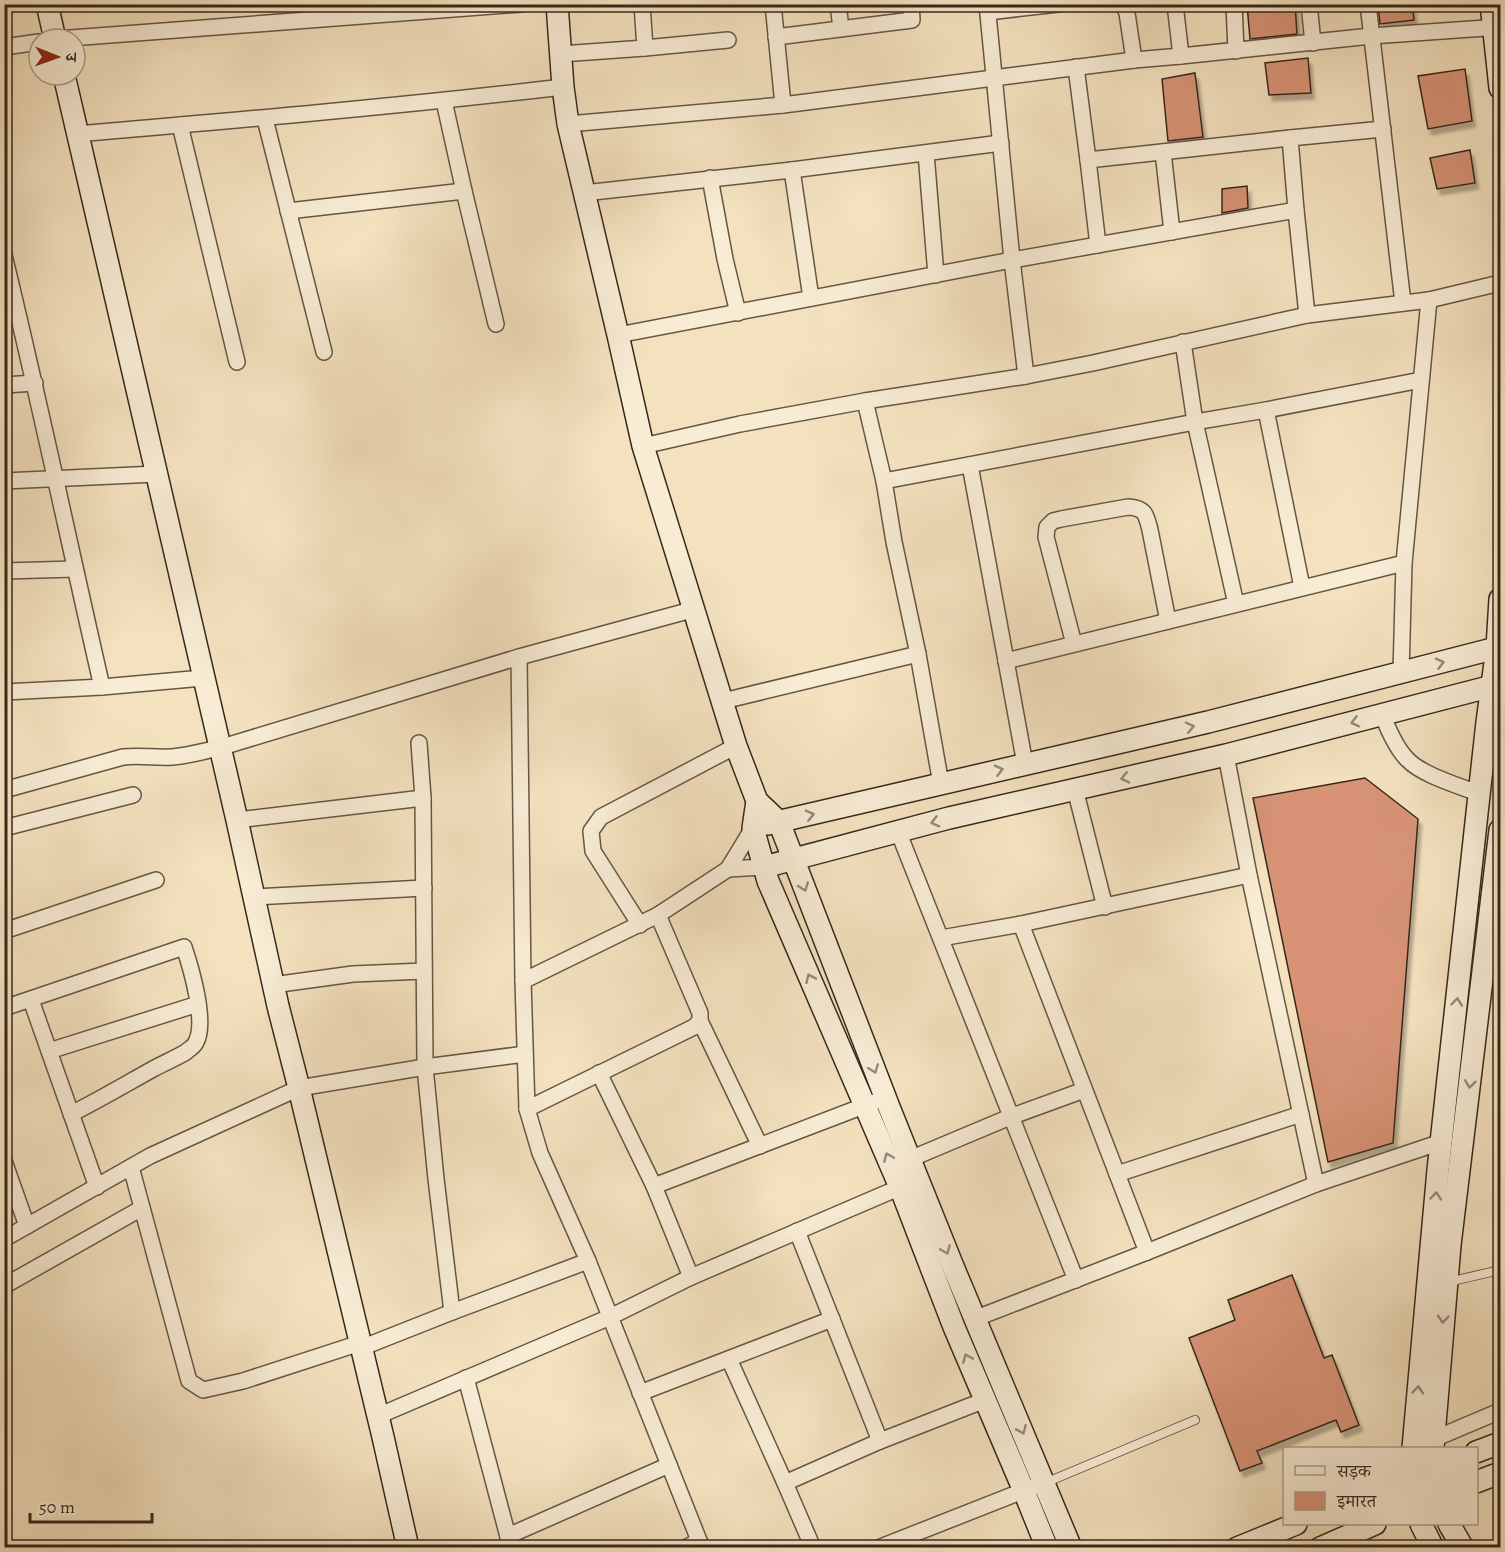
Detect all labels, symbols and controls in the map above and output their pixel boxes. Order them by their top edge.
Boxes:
north arrow [27,27,87,87]
text: उ [60,52,82,63]
one-way arrow [1434,657,1444,670]
one-way arrow [1350,715,1360,728]
one-way arrow [1184,721,1194,734]
one-way arrow [994,764,1004,777]
one-way arrow [1120,771,1130,784]
one-way arrow [804,809,814,822]
one-way arrow [930,814,940,827]
one-way arrow [797,881,810,892]
one-way arrow [805,974,817,985]
one-way arrow [1450,998,1462,1007]
one-way arrow [867,1063,879,1074]
one-way arrow [1464,1079,1477,1089]
one-way arrow [883,1153,895,1164]
one-way arrow [1429,1192,1442,1201]
one-way arrow [939,1244,951,1255]
one-way arrow [1437,1315,1450,1324]
one-way arrow [962,1353,974,1364]
one-way arrow [1411,1386,1424,1395]
one-way arrow [1014,1424,1026,1435]
legend [1283,1447,1478,1525]
text: सड़क [1336,1459,1372,1483]
scale bar [30,1486,152,1524]
text: इमारत [1336,1489,1377,1513]
text: 50 m [39,1495,75,1519]

